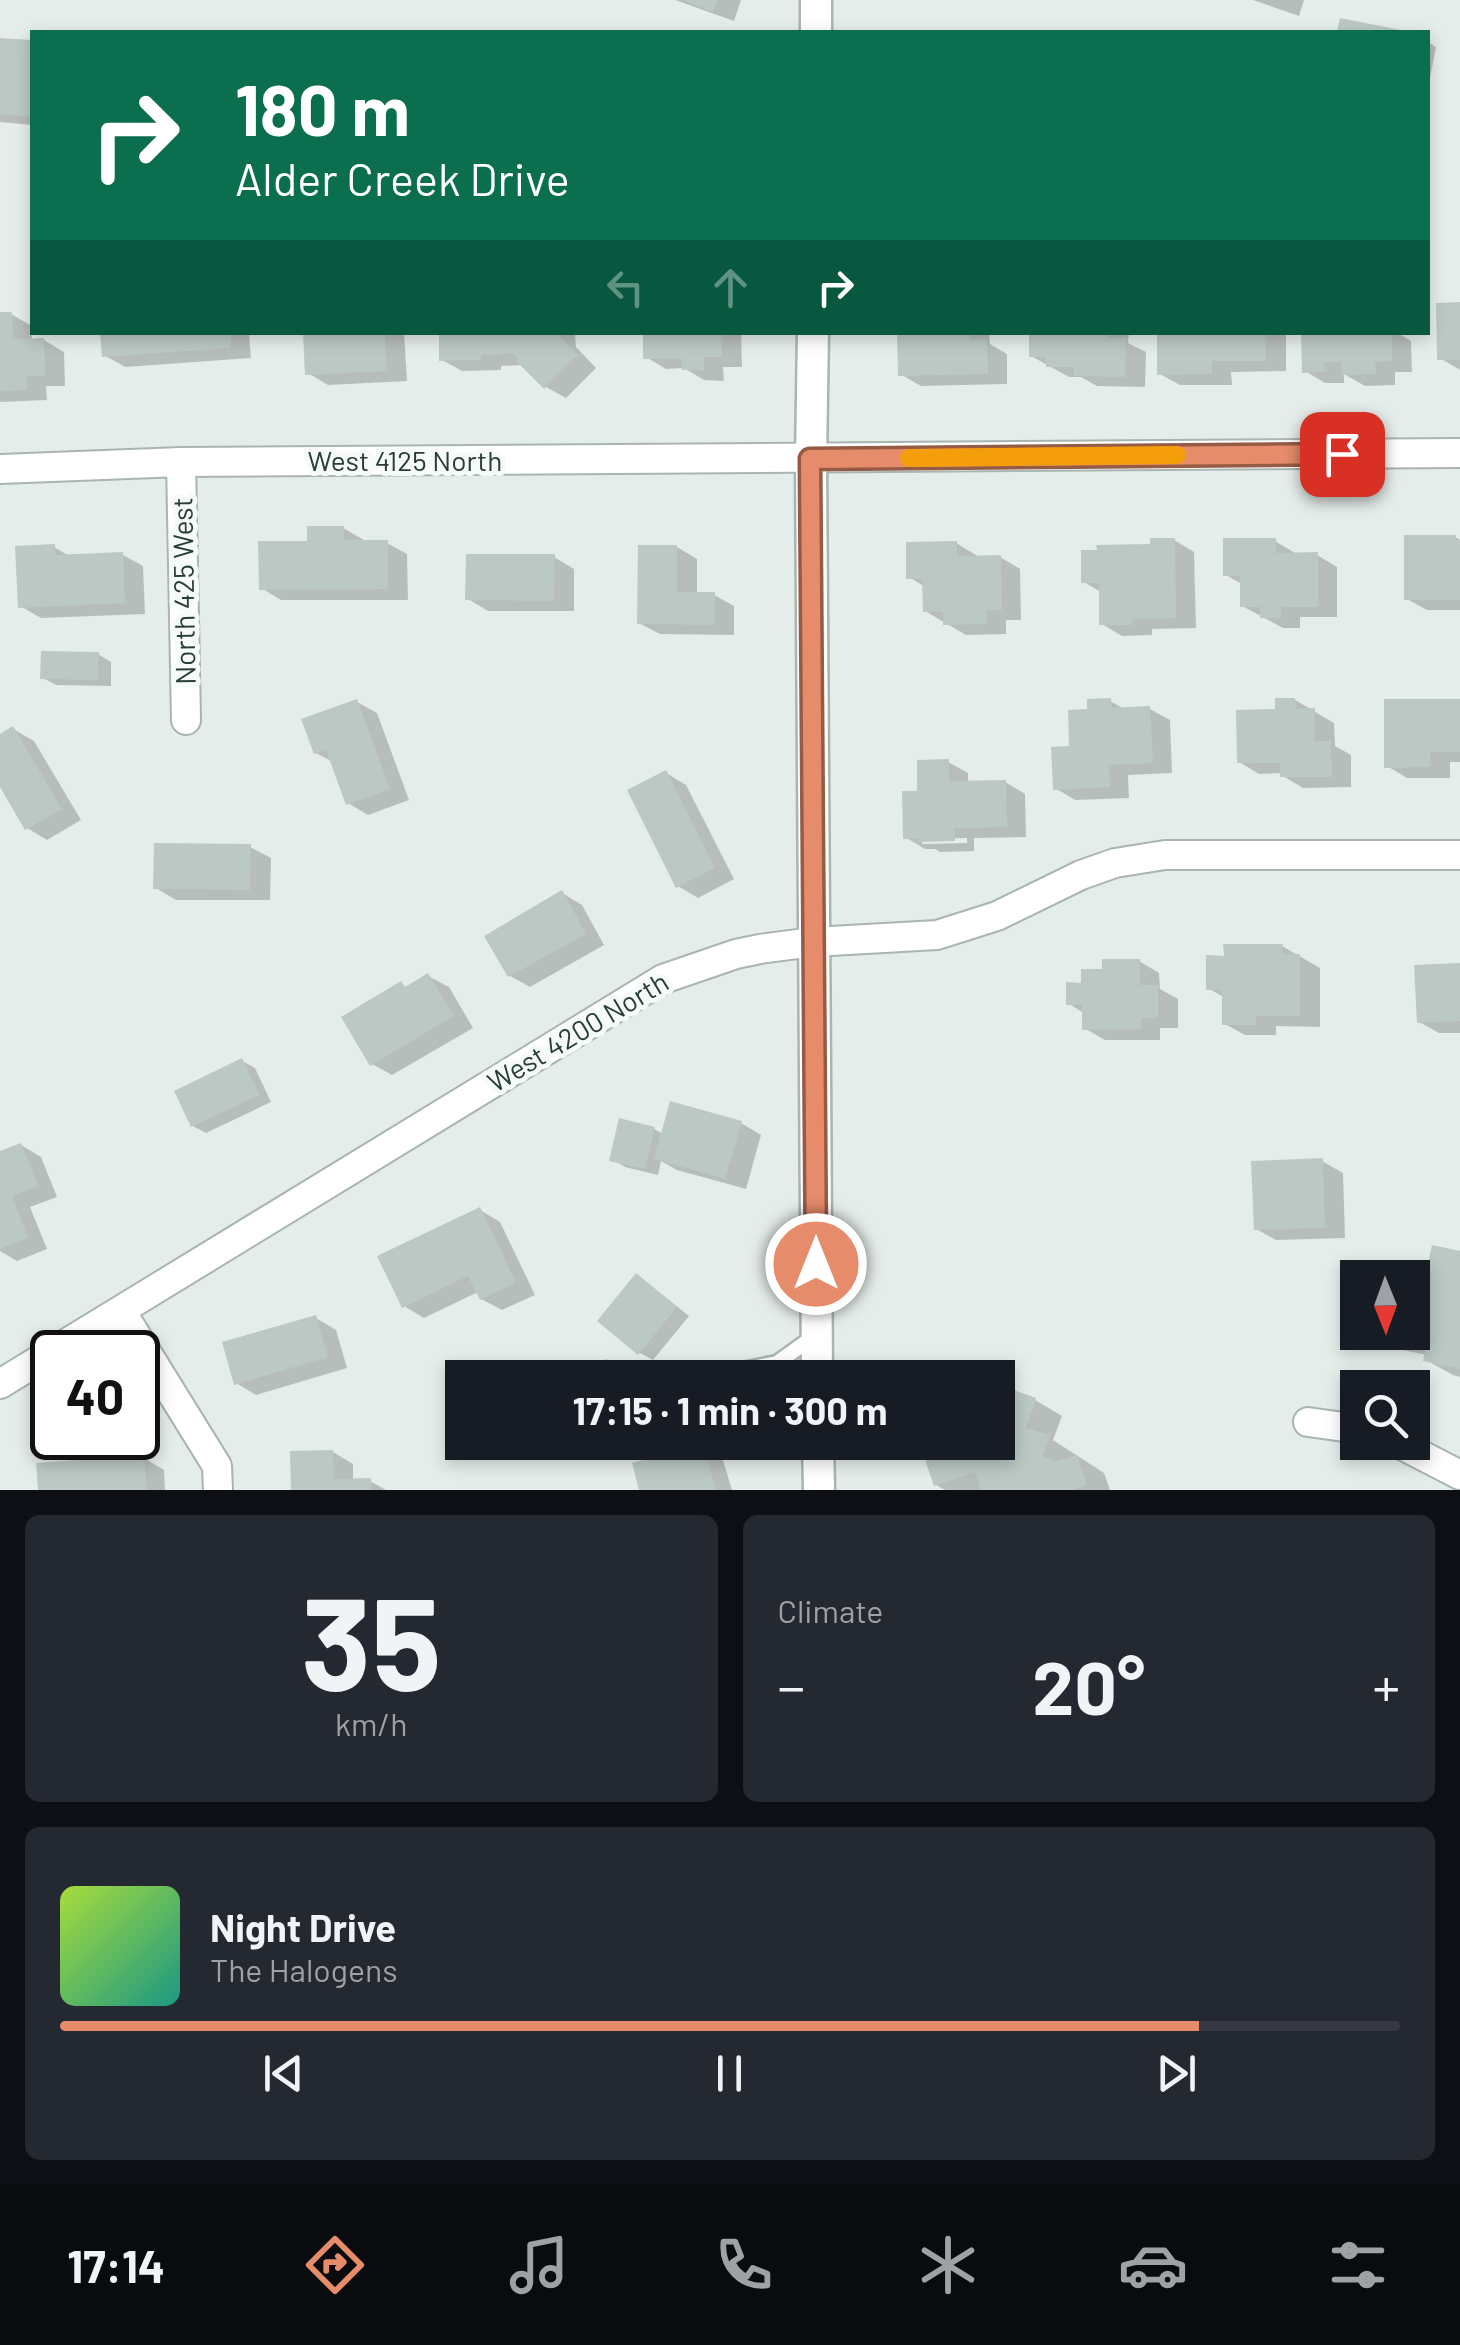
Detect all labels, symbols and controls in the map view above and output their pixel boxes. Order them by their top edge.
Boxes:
text: 180 m [235,66,410,150]
icon: right [70,70,200,200]
text: Alder Creek Drive [235,151,570,205]
icon: left [598,260,653,315]
icon: ahead [703,260,758,315]
icon: right [808,260,863,315]
pin [1300,412,1385,497]
icon: arrive [1315,427,1370,482]
street label: West 4125 North [308,443,502,477]
street label: North 425 West [164,497,202,685]
street label: West 4200 North [481,964,674,1098]
position arrow [764,1212,868,1316]
north arrow [1340,1260,1430,1350]
map controls [1340,1260,1430,1460]
speed limit sign: 40 [30,1330,160,1460]
button: search [1340,1370,1430,1460]
text: 17:15 · 1 min · 300 m [573,1387,887,1433]
text: 35 [301,1561,441,1717]
text: Climate [778,1591,883,1629]
text: 20° [1032,1640,1145,1730]
text: − [778,1652,805,1718]
text: + [1372,1652,1400,1718]
text: km/h [335,1704,407,1742]
text: Night Drive [210,1904,396,1950]
text: The Halogens [210,1950,398,1988]
icon: previous [256,2046,311,2101]
icon: pause [702,2046,757,2101]
icon: next [1149,2046,1204,2101]
icon: directions [300,2230,370,2300]
icon: music [504,2230,574,2300]
icon: phone [709,2230,779,2300]
icon: climate [913,2230,983,2300]
icon: car [1118,2230,1188,2300]
icon: filters [1323,2230,1393,2300]
text: 17:14 [67,2238,165,2292]

